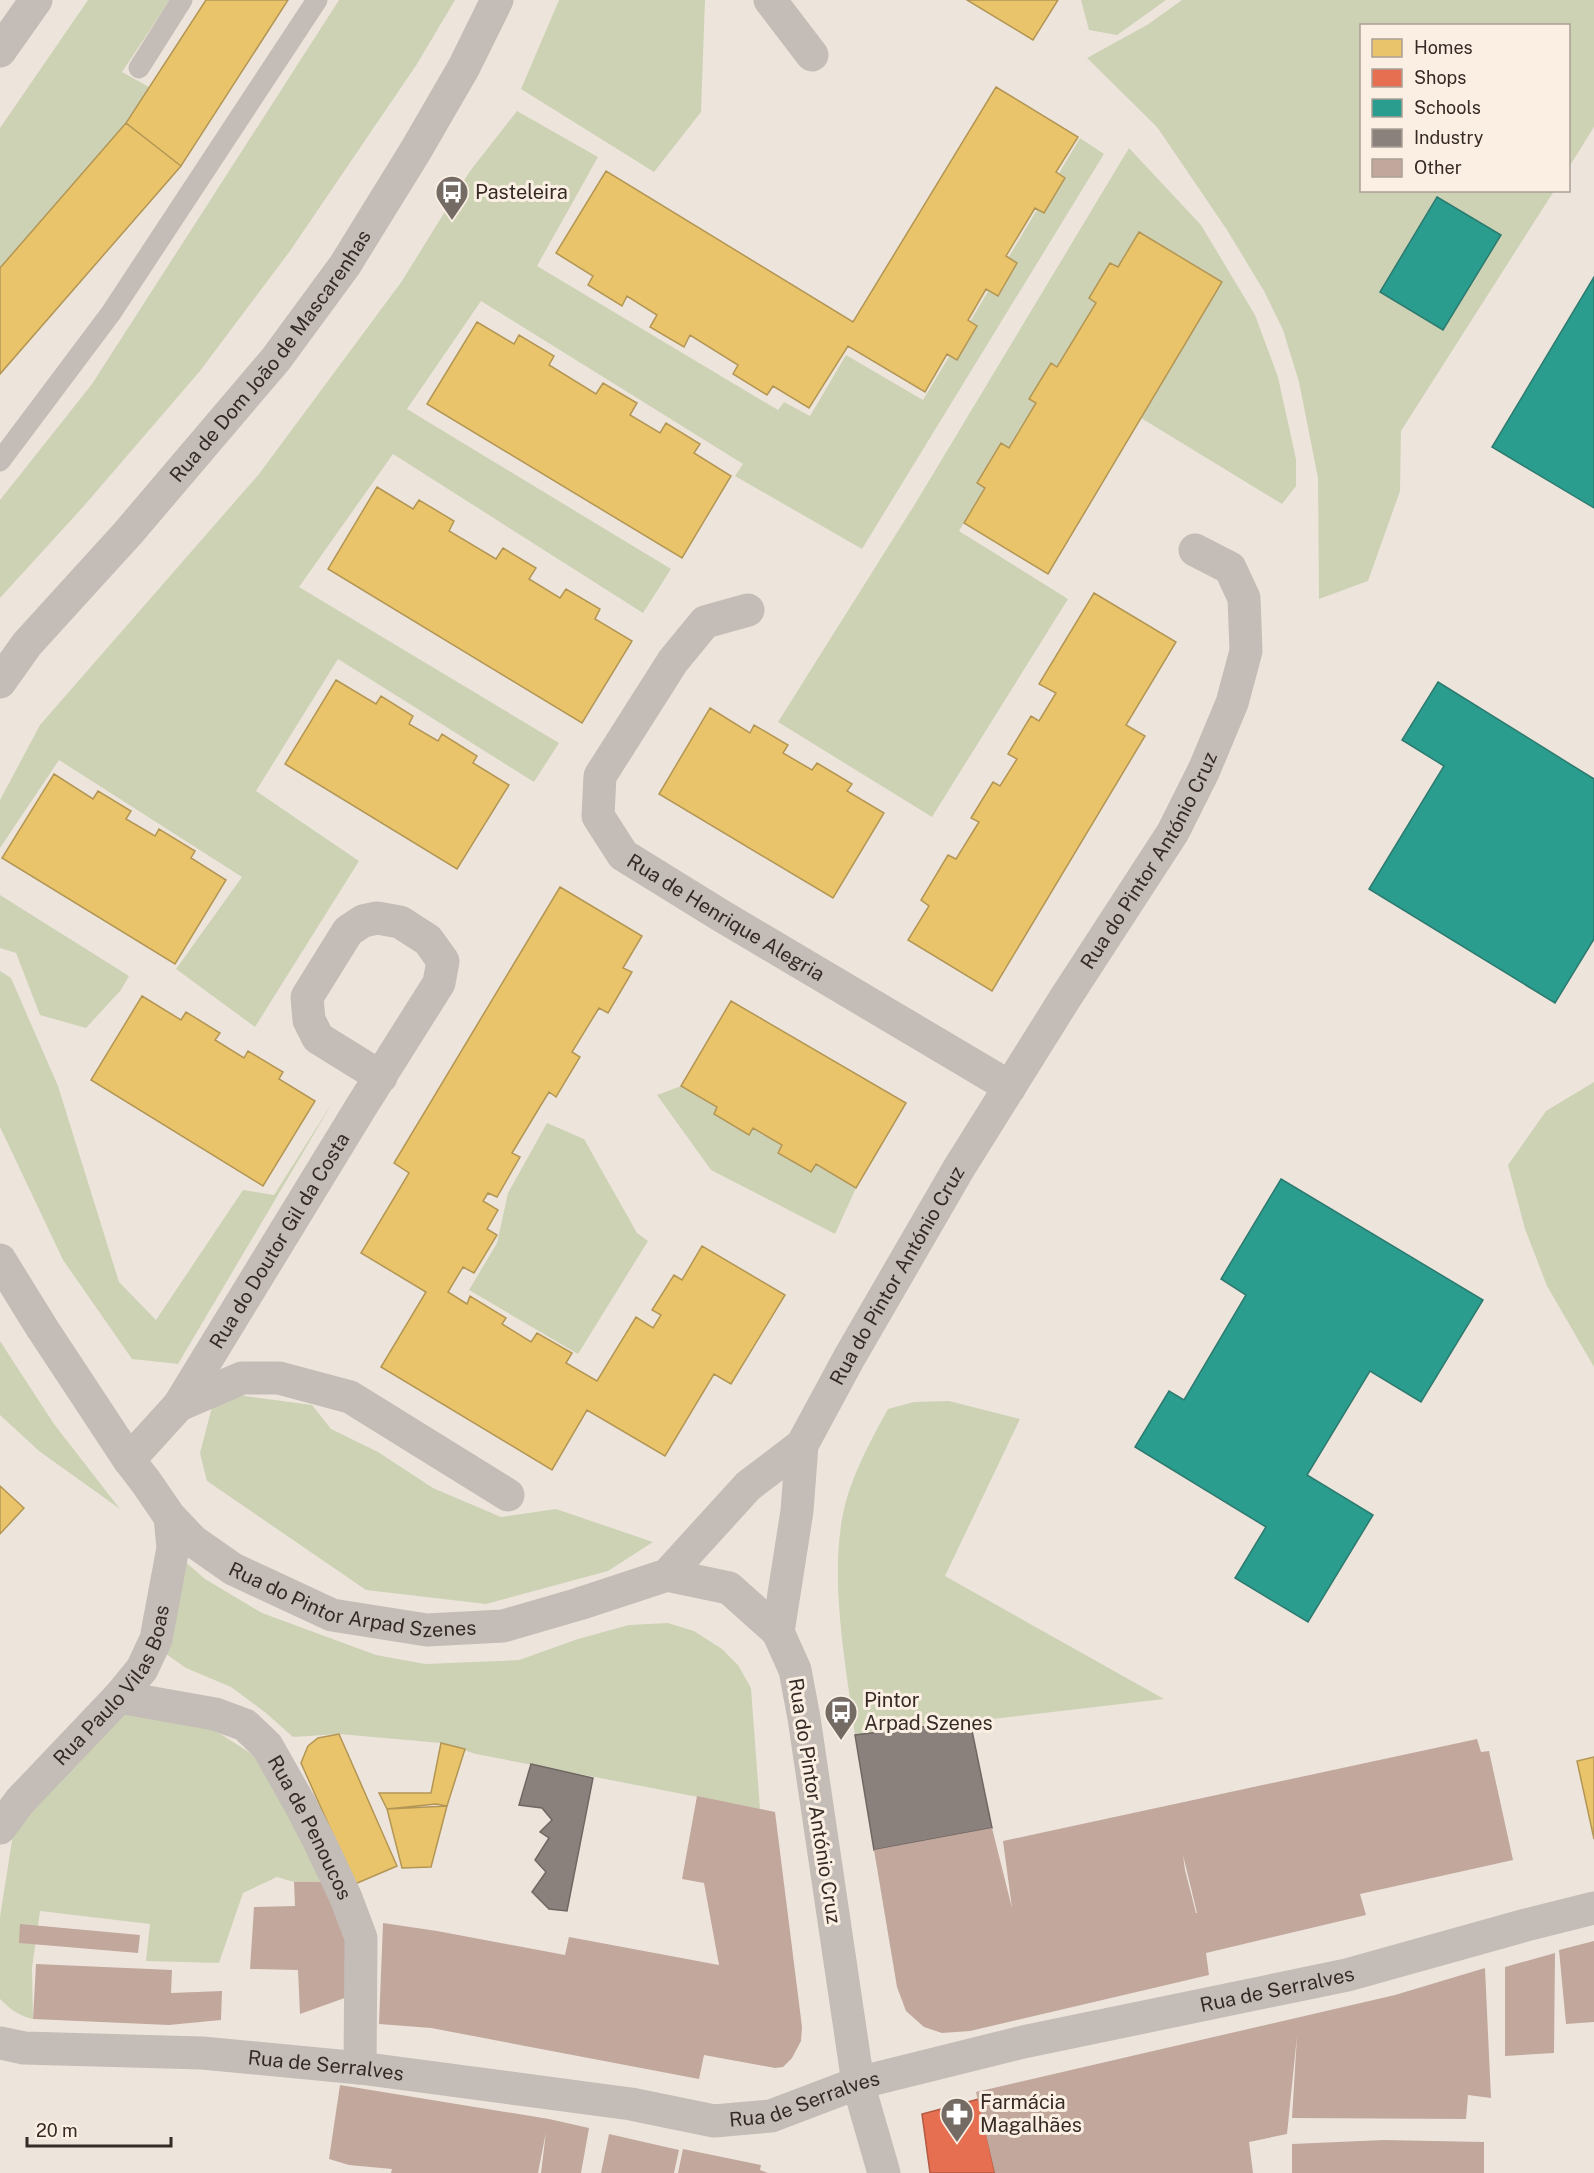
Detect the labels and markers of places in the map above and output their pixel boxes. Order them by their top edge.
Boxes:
bus stop icon: Pasteleira [434,174,470,221]
place label: Pasteleira [475,180,568,204]
place label: Pintor Arpad Szenes [864,1688,993,1735]
bus stop icon: Pintor Arpad Szenes [823,1694,859,1741]
place label: Farmácia Magalhães [980,2090,1082,2137]
pharmacy icon: Farmácia Magalhães [939,2096,975,2143]

